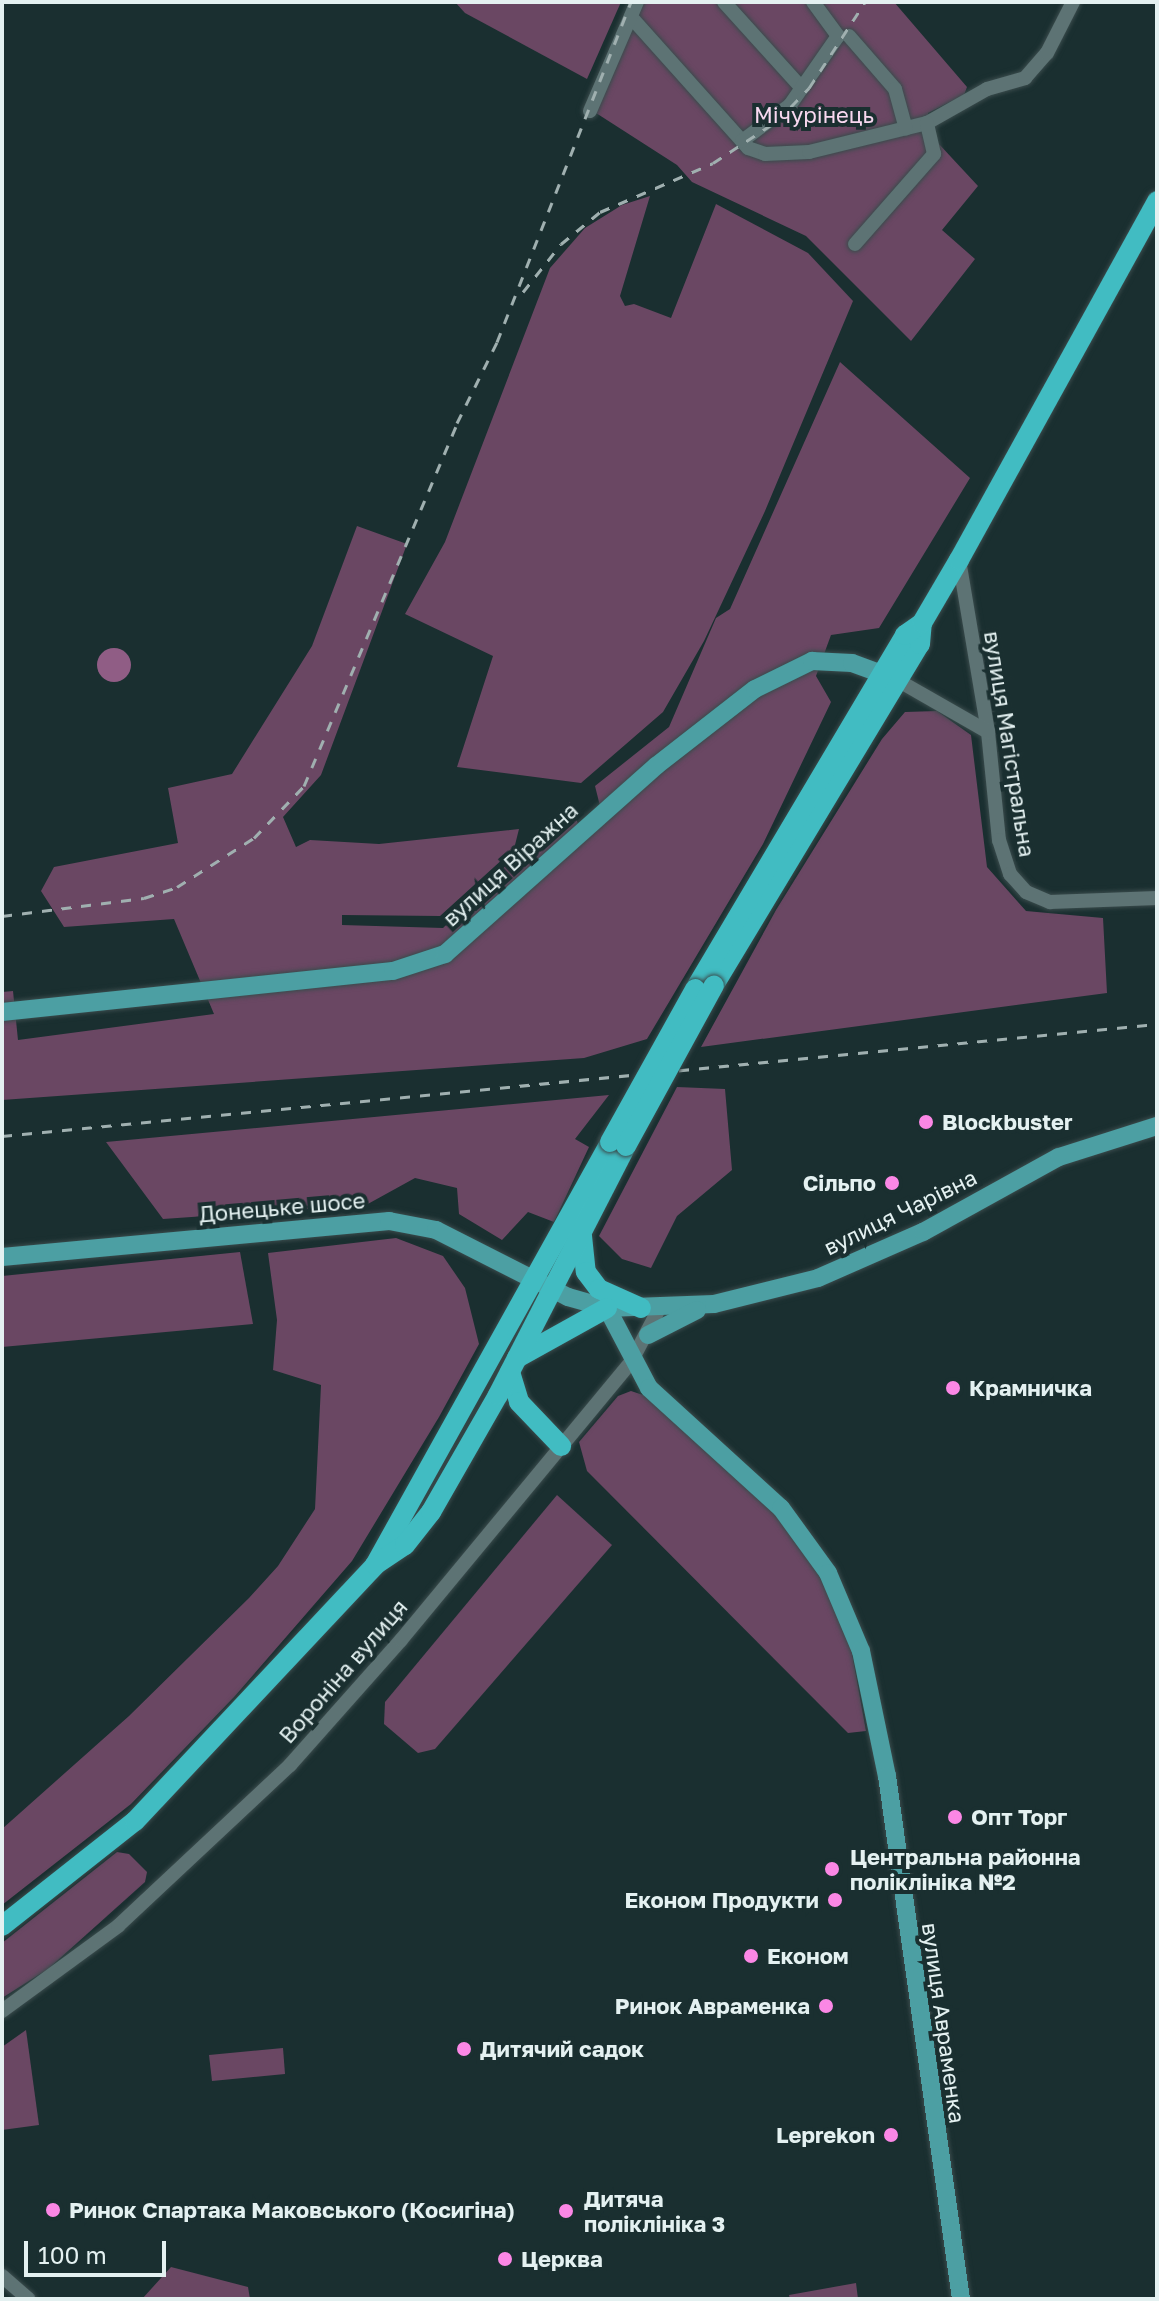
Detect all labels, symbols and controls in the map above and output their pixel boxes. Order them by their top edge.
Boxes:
park label: Мічурінець [754,102,874,128]
street label: вулиця Магістральна [979,629,1041,859]
street label: вулиця Віражна [437,797,583,931]
place label: Blockbuster [942,1109,1073,1135]
marker: Blockbuster [917,1113,935,1131]
street label: вулиця Чарівна [819,1164,981,1260]
place label: Сільпо [803,1170,876,1196]
marker: Сільпо [883,1174,901,1192]
street label: Донецьке шосе [198,1187,366,1227]
place label: Крамничка [969,1375,1092,1401]
marker: Крамничка [944,1379,962,1397]
street label: Вороніна вулиця [273,1594,413,1748]
place label: Опт Торг [971,1804,1067,1830]
marker: Опт Торг [946,1808,964,1826]
place label: Центральна районна поліклініка №2 [850,1843,1081,1894]
marker: Центральна районна поліклініка №2 [821,1858,843,1880]
place label: Економ Продукти [624,1887,819,1913]
marker: Економ Продукти [826,1891,844,1909]
street label: вулиця Авраменка [917,1921,971,2125]
place label: Економ [767,1943,849,1969]
marker: Економ [742,1947,760,1965]
place label: Ринок Авраменка [615,1993,810,2019]
marker: Ринок Авраменка [817,1997,835,2015]
place label: Дитячий садок [480,2036,644,2062]
marker: Дитячий садок [455,2040,473,2058]
place label: Leprekon [776,2122,875,2148]
marker: Leprekon [882,2126,900,2144]
place label: Дитяча поліклініка 3 [584,2185,725,2236]
place label: Ринок Спартака Маковського (Косигіна) [69,2197,515,2223]
marker: Дитяча поліклініка 3 [555,2200,577,2222]
marker: Ринок Спартака Маковського (Косигіна) [44,2201,62,2219]
scale bar [28,2225,170,2275]
text: 100 m [38,2240,107,2269]
place label: Церква [521,2246,603,2272]
marker: Церква [496,2250,514,2268]

